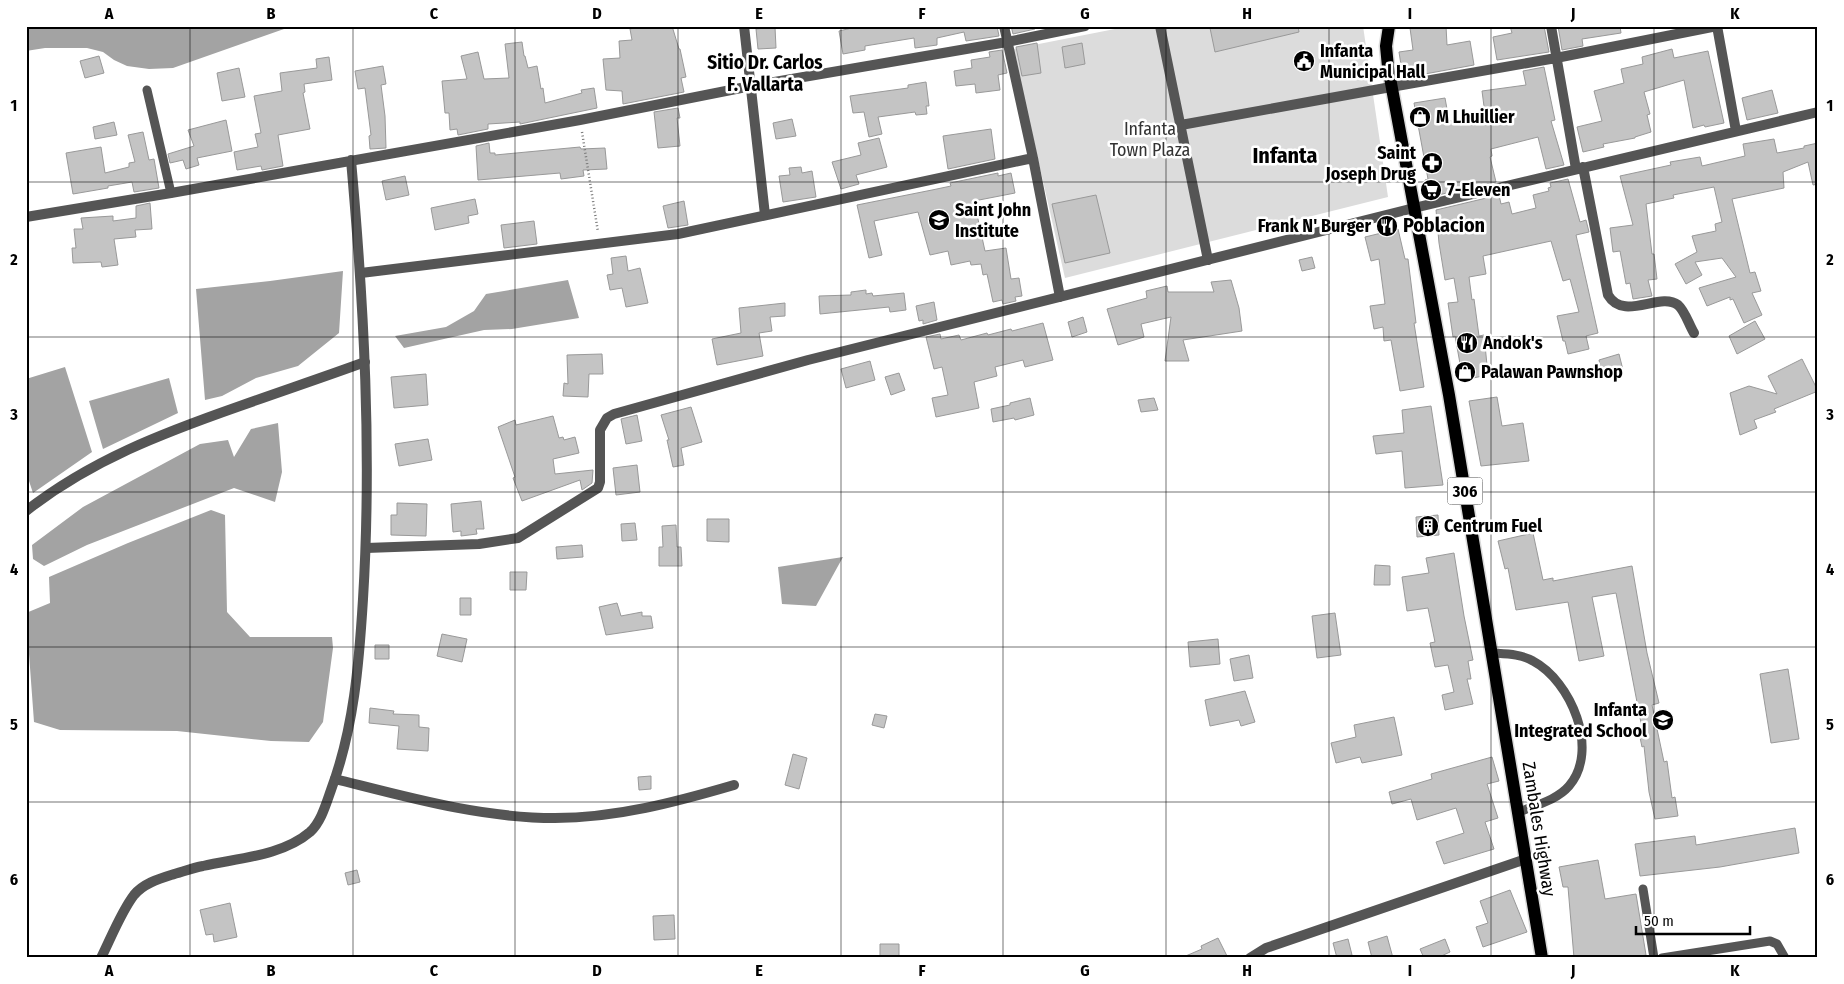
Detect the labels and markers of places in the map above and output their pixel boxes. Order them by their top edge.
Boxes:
place label: Infanta Municipal Hall [1320,40,1425,83]
public building icon: Infanta Municipal Hall [1292,49,1316,73]
shop icon: M Lhuillier [1408,105,1432,129]
place label: M Lhuillier [1436,106,1515,128]
place label: Saint Joseph Drug [1325,142,1417,185]
pharmacy icon: Saint Joseph Drug [1420,151,1444,175]
supermarket icon: 7-Eleven [1419,178,1443,202]
place label: 7-Eleven [1447,179,1510,201]
place label: Saint John Institute [955,199,1031,242]
school or university icon: Saint John Institute [927,208,951,232]
restaurant icon: Frank N' Burger [1375,214,1399,238]
place label: Frank N' Burger [1258,215,1371,237]
restaurant icon: Andok's [1455,331,1479,355]
place label: Andok's [1482,332,1543,354]
shop icon: Palawan Pawnshop [1453,360,1477,384]
place label: Palawan Pawnshop [1481,361,1623,383]
building icon: Centrum Fuel [1416,514,1440,538]
place label: Centrum Fuel [1444,515,1542,537]
place label: Infanta Integrated School [1514,699,1647,742]
school or university icon: Infanta Integrated School [1651,708,1675,732]

